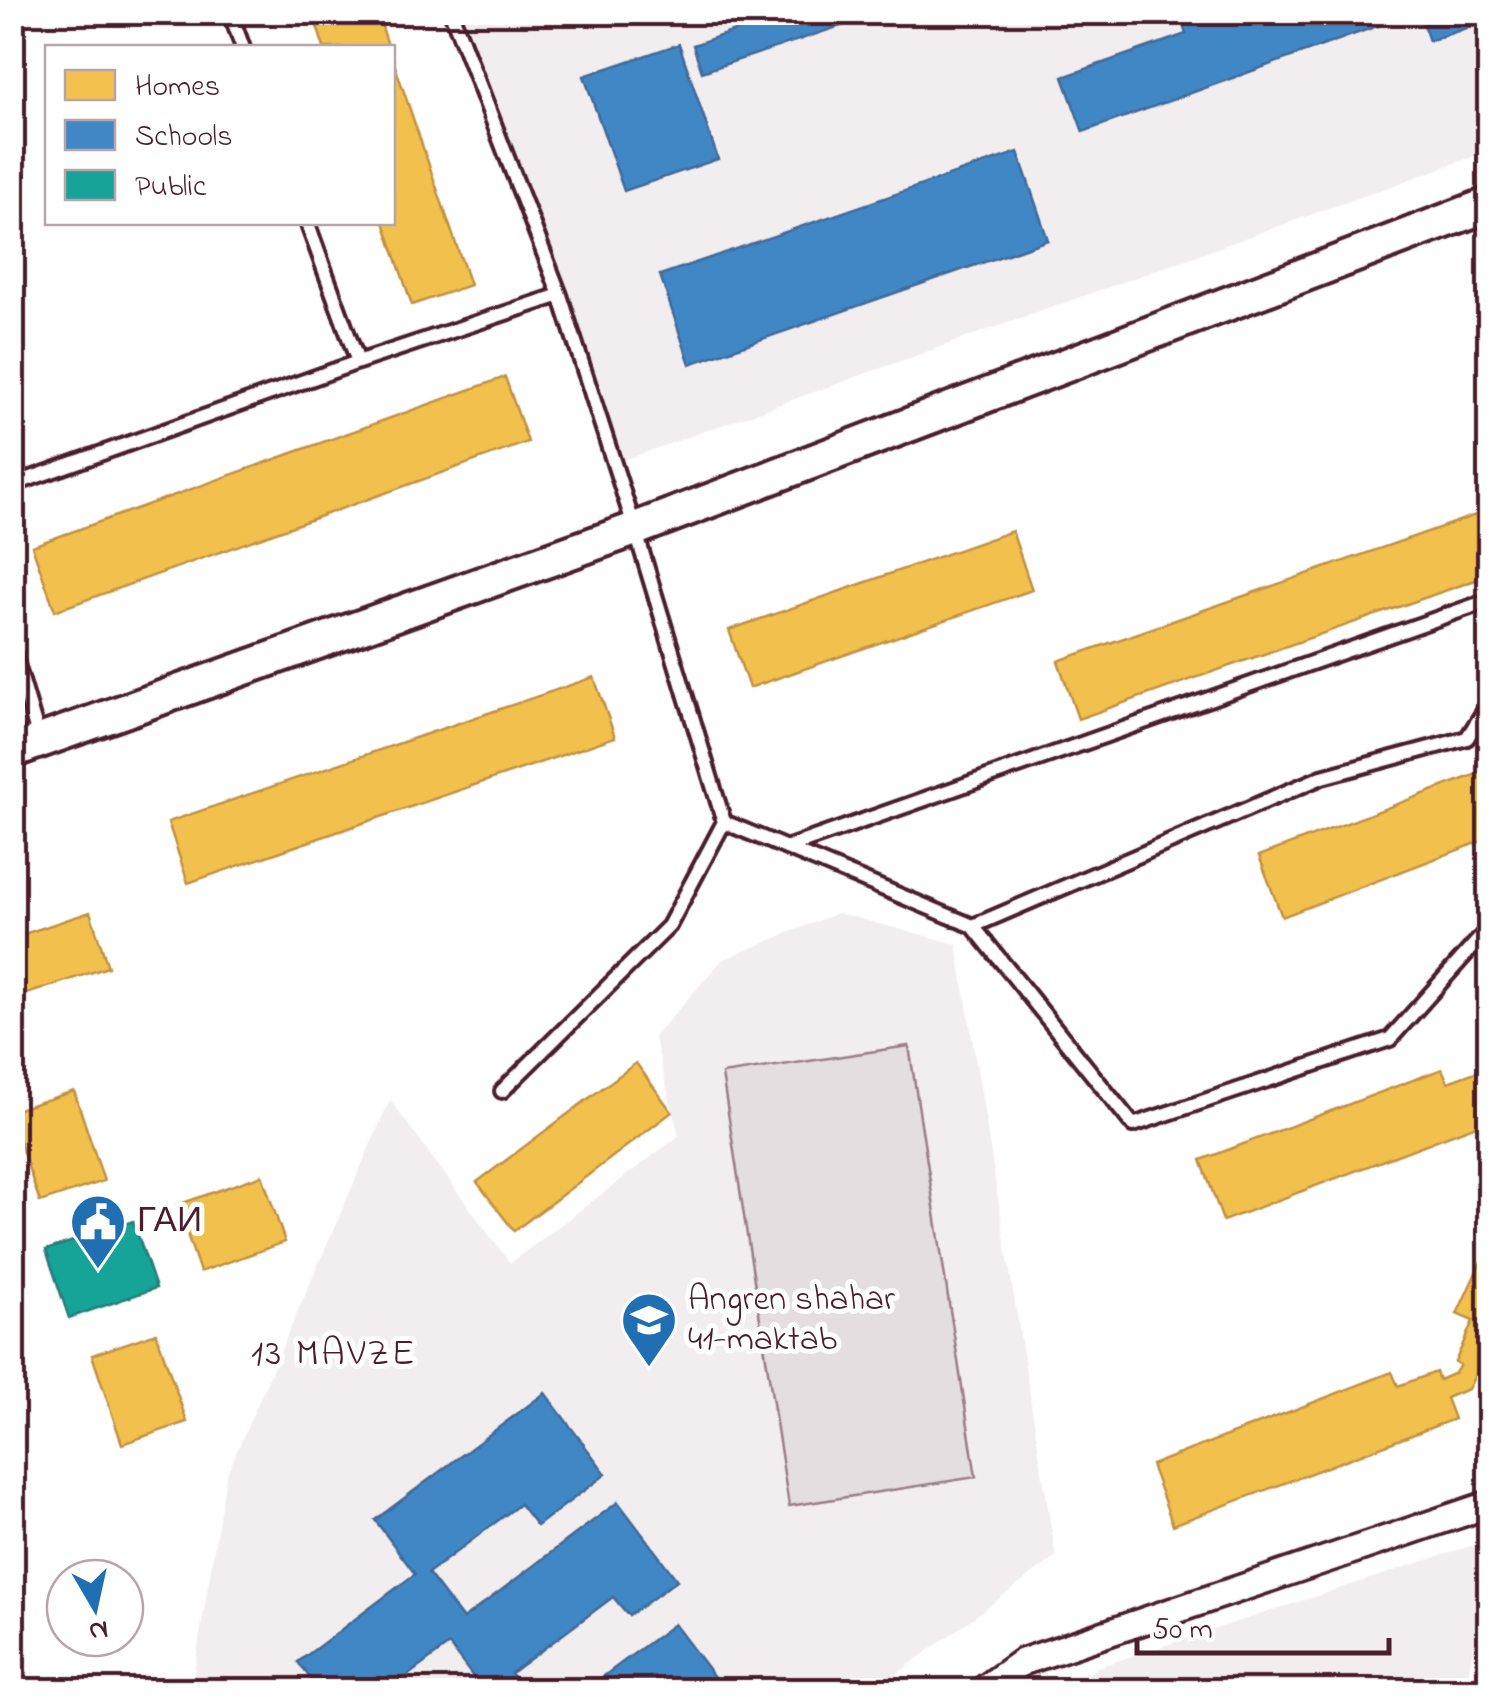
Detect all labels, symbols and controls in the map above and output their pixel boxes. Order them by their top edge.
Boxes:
legend [45,45,395,225]
text: Homes [135,66,220,110]
text: Schools [135,116,232,160]
text: Public [135,166,207,210]
public building icon: ГАИ [68,1192,128,1271]
place label: ГАИ [137,1197,202,1248]
place label: Angren shahar 41-maktab [688,1275,895,1366]
school or university icon: Angren shahar 41-maktab [619,1290,679,1369]
district label: 13 MAVZE [251,1327,417,1383]
north arrow [45,1558,145,1658]
scale bar [1137,1593,1390,1655]
text: N [86,1608,111,1651]
text: 50 m [1152,1609,1213,1653]

